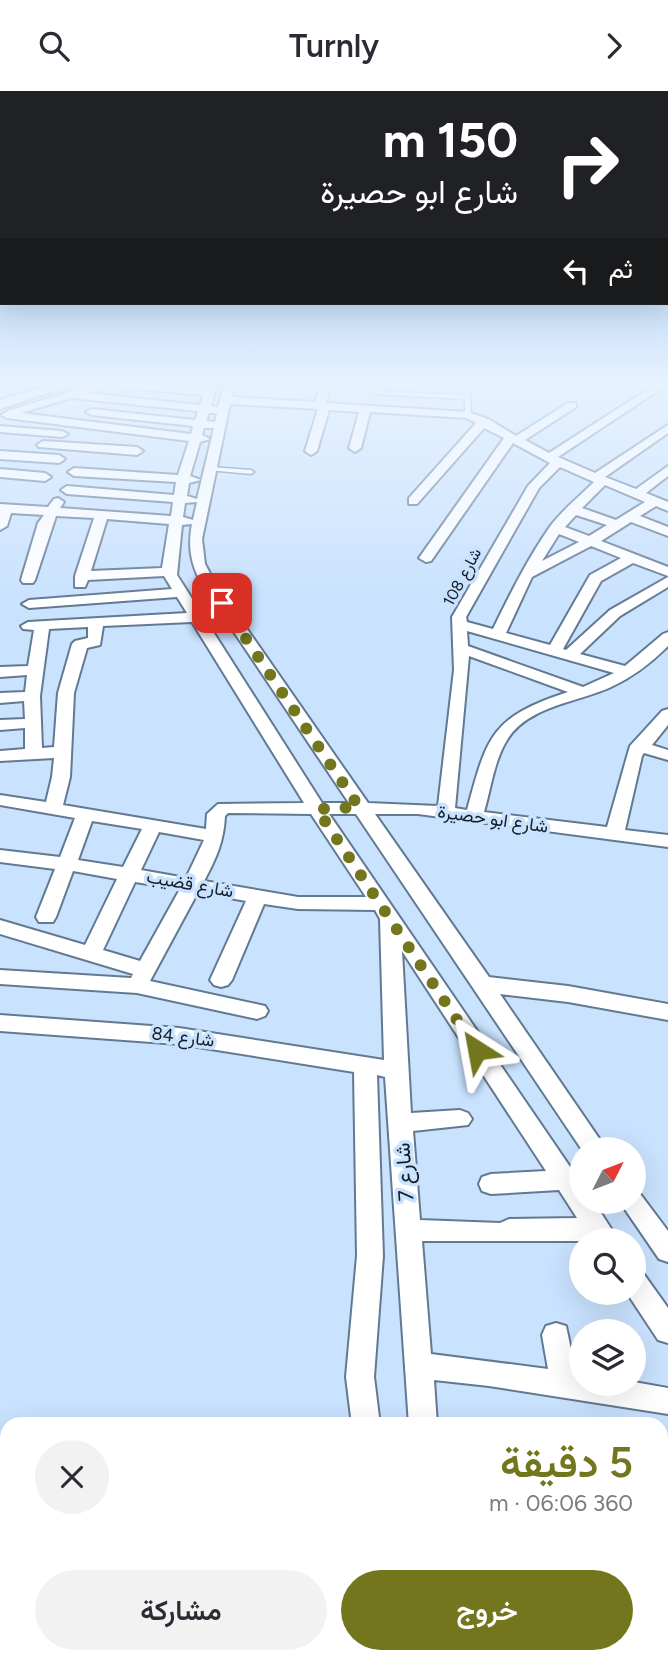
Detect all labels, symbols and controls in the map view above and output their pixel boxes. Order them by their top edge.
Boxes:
icon: search [35,27,73,65]
text: Turnly [289,27,379,65]
icon: forward [595,27,633,65]
text: 150 m [383,110,518,169]
icon: right [542,119,633,210]
text: شارع ابو حصيرة [320,173,518,211]
icon: left [557,252,595,290]
text: ثم [609,253,633,285]
street label: شارع 108 [439,545,487,610]
pin [192,573,252,633]
icon: arrive [203,584,241,622]
street label: شارع ابو حصيرة [436,800,550,839]
street label: شارع قضيب [145,866,235,903]
position arrow [440,1013,514,1087]
street label: شارع 84 [150,1022,216,1053]
north arrow [569,1137,646,1215]
map controls [569,1137,646,1396]
street label: شارع 7 [389,1142,421,1202]
button: search [569,1228,646,1305]
button: layers [569,1319,646,1396]
text: 5 دقيقة [500,1437,633,1488]
button: close [35,1440,109,1514]
text: 360 m · 06:06 [489,1489,633,1517]
button: مشاركة [35,1570,327,1650]
button: خروج [341,1570,633,1650]

